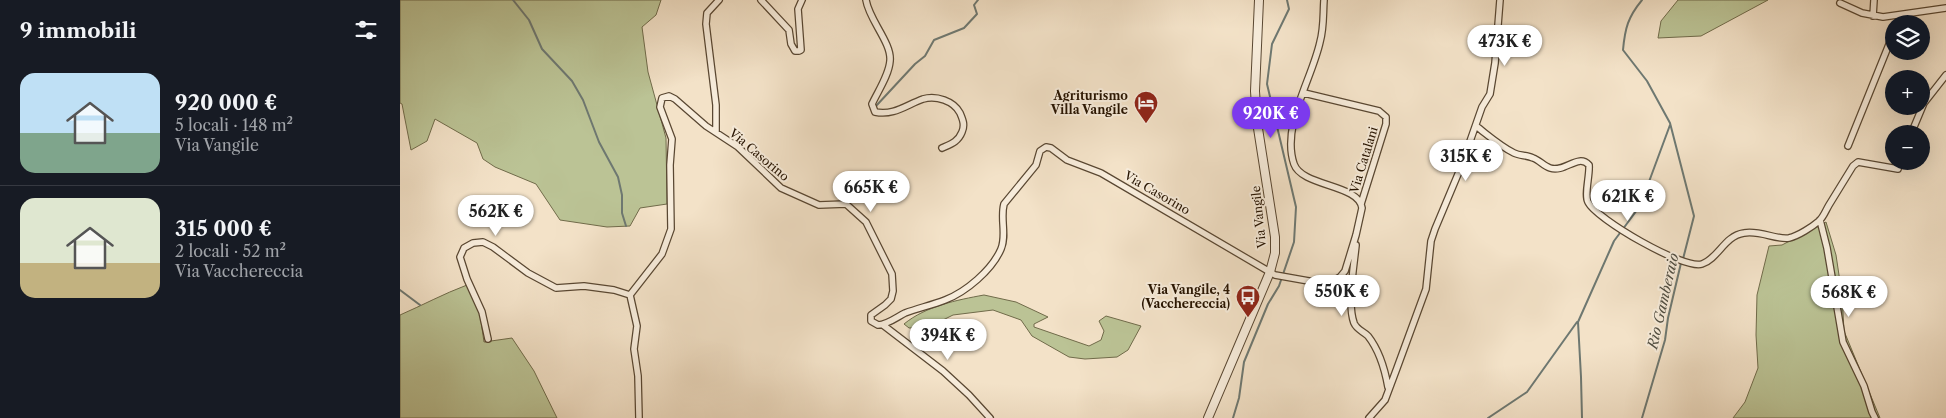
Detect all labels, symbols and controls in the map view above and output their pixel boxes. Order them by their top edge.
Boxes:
map controls [1885,15,1930,170]
button: layers [1885,15,1930,60]
icon: filters [352,16,380,44]
text: 9 immobili [20,18,137,43]
pin: 473K € [1464,24,1546,67]
text: 473K € [1478,31,1532,51]
button: + [1885,70,1930,115]
place label: Agriturismo Villa Vangile [1050,88,1128,117]
text: 920 000 € [175,90,277,115]
hotel icon: Agriturismo Villa Vangile [1133,90,1159,124]
icon: home [60,93,120,153]
pin: 920K € [1230,96,1312,139]
text: 920K € [1243,103,1299,123]
text: 5 locali · 148 m² [175,115,293,135]
street label: Via Catalani [1346,124,1381,196]
street label: Via Casorino [726,125,792,184]
button: − [1885,125,1930,170]
text: Via Vangile [175,135,259,155]
pin: 315K € [1425,140,1507,182]
text: 315K € [1440,146,1492,166]
street label: Via Casorino [1121,167,1193,217]
pin: 665K € [830,170,912,213]
text: 665K € [844,177,898,197]
pin: 621K € [1587,180,1669,222]
street label: Via Vangile [1248,185,1269,250]
text: 621K € [1602,186,1654,206]
pin: 562K € [455,194,537,237]
text: 562K € [469,201,523,221]
text: 315 000 € [175,216,272,241]
icon: home [60,218,120,278]
text: 2 locali · 52 m² [175,241,286,261]
water label: Rio Gamberaio [1643,251,1683,352]
text: Via Vacchereccia [175,261,303,281]
pin: 550K € [1301,274,1383,317]
pin: 568K € [1808,276,1890,318]
text: 550K € [1315,281,1369,301]
place label: Via Vangile, 4 (Vacchereccia) [1141,282,1230,311]
text: 568K € [1822,282,1876,302]
bus stop icon: Via Vangile, 4 (Vacchereccia) [1235,284,1261,318]
pin: 394K € [907,318,989,361]
text: 394K € [921,325,975,345]

